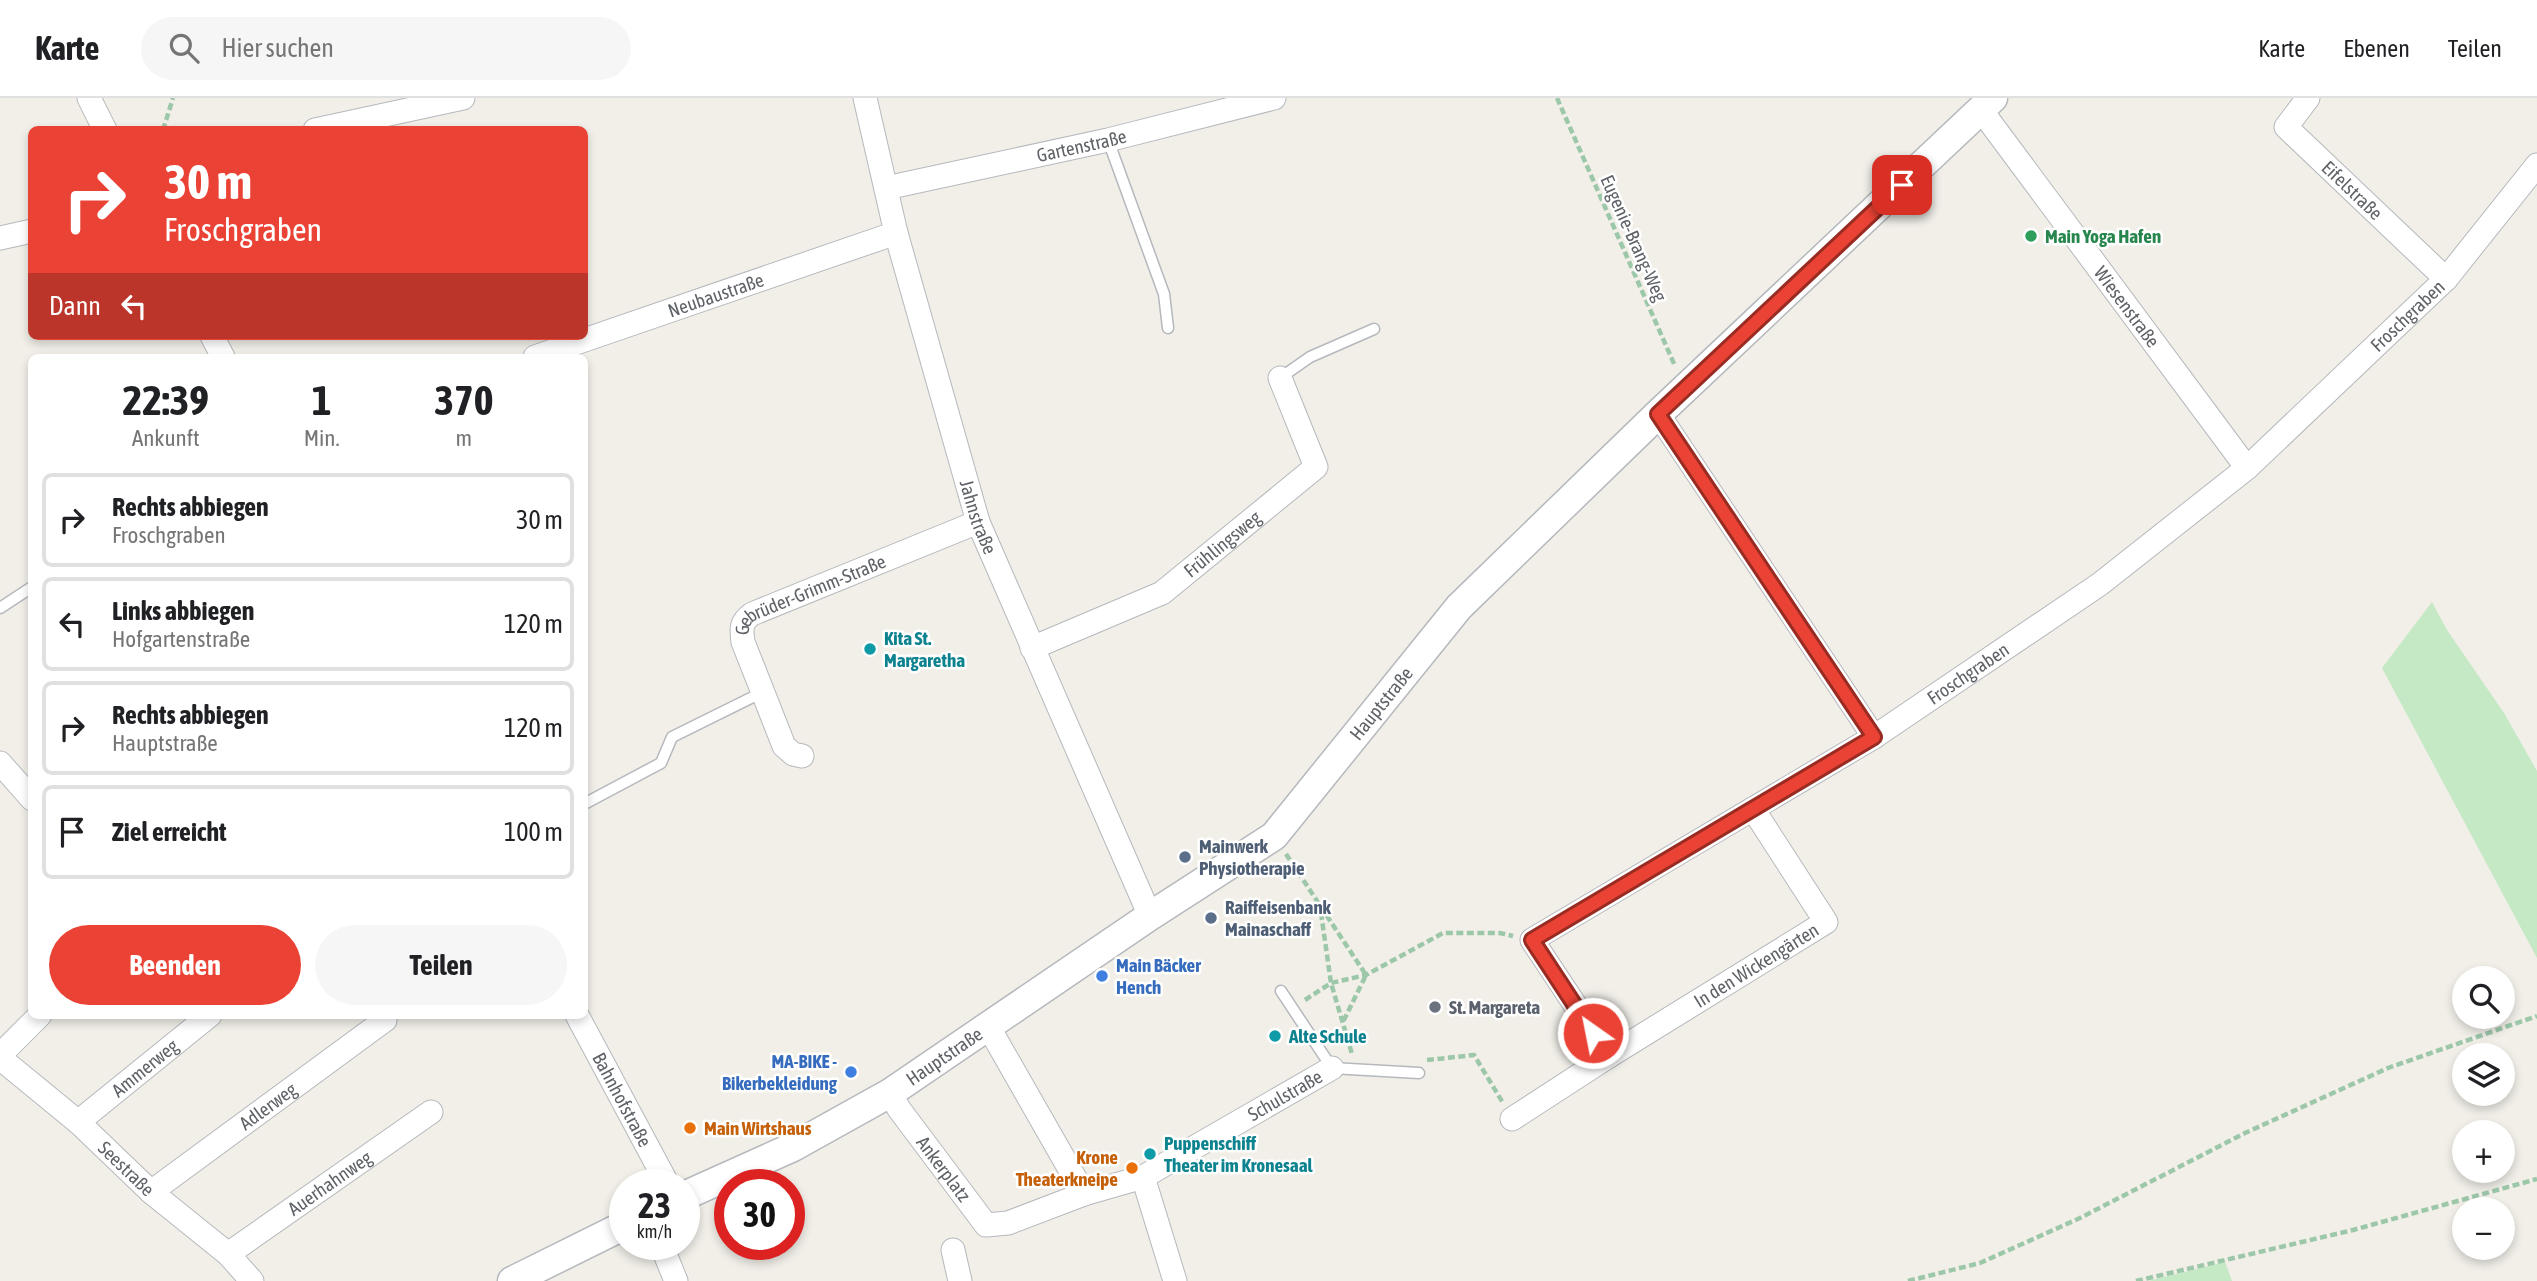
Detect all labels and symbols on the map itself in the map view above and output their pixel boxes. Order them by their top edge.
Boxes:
street label: Gartenstraße [1035,125,1129,166]
pin [1872,155,1932,215]
street label: Eifelstraße [2318,156,2387,224]
street label: Eugenie-Brang-Weg [1596,171,1672,305]
place label: Main Yoga Hafen [2045,225,2161,247]
marker: Main Yoga Hafen [2023,228,2039,244]
street label: Wiesenstraße [2090,262,2164,351]
street label: Neubaustraße [665,268,766,322]
street label: Froschgraben [2366,275,2449,356]
street label: Jahnstraße [956,477,1002,557]
street label: Frühlingsweg [1179,505,1266,582]
street label: Gebrüder-Grimm-Straße [731,550,889,635]
place label: Kita St. Margaretha [884,627,965,671]
street label: Froschgraben [1923,638,2013,709]
marker: Kita St. Margaretha [862,641,878,657]
street label: Hauptstraße [1345,663,1417,744]
place label: Mainwerk Physiotherapie [1199,835,1305,879]
marker: Mainwerk Physiotherapie [1177,849,1193,865]
place label: Raiffeisenbank Mainaschaff [1225,896,1332,940]
marker: Raiffeisenbank Mainaschaff [1203,910,1219,926]
street label: In den Wickengärten [1690,918,1823,1012]
place label: Main Bäcker Hench [1116,954,1201,998]
marker: Main Bäcker Hench [1094,968,1110,984]
place label: St. Margareta [1449,996,1540,1018]
position arrow [1556,996,1630,1070]
marker: St. Margareta [1427,999,1443,1015]
street label: Hauptstraße [902,1022,986,1090]
place label: Alte Schule [1288,1025,1367,1047]
marker: Alte Schule [1267,1028,1283,1044]
street label: Ammerweg [107,1034,183,1101]
street label: Bahnhofstraße [588,1049,656,1150]
place label: MA-BIKE - Bikerbekleidung [722,1050,838,1094]
marker: MA-BIKE - Bikerbekleidung [843,1064,859,1080]
street label: Schulstraße [1244,1065,1326,1125]
street label: Adlerweg [235,1077,301,1134]
place label: Main Wirtshaus [704,1117,812,1139]
marker: Main Wirtshaus [682,1120,698,1136]
street label: Ankerplatz [912,1132,975,1206]
place label: Puppenschiff Theater im Kronesaal [1164,1132,1313,1176]
street label: Seestraße [94,1137,159,1200]
street label: Auerhahnweg [283,1146,376,1220]
place label: Krone Theaterkneipe [1016,1146,1118,1190]
marker: Puppenschiff Theater im Kronesaal [1142,1146,1158,1162]
marker: Krone Theaterkneipe [1124,1160,1140,1176]
speed limit sign: 30 [714,1169,805,1260]

